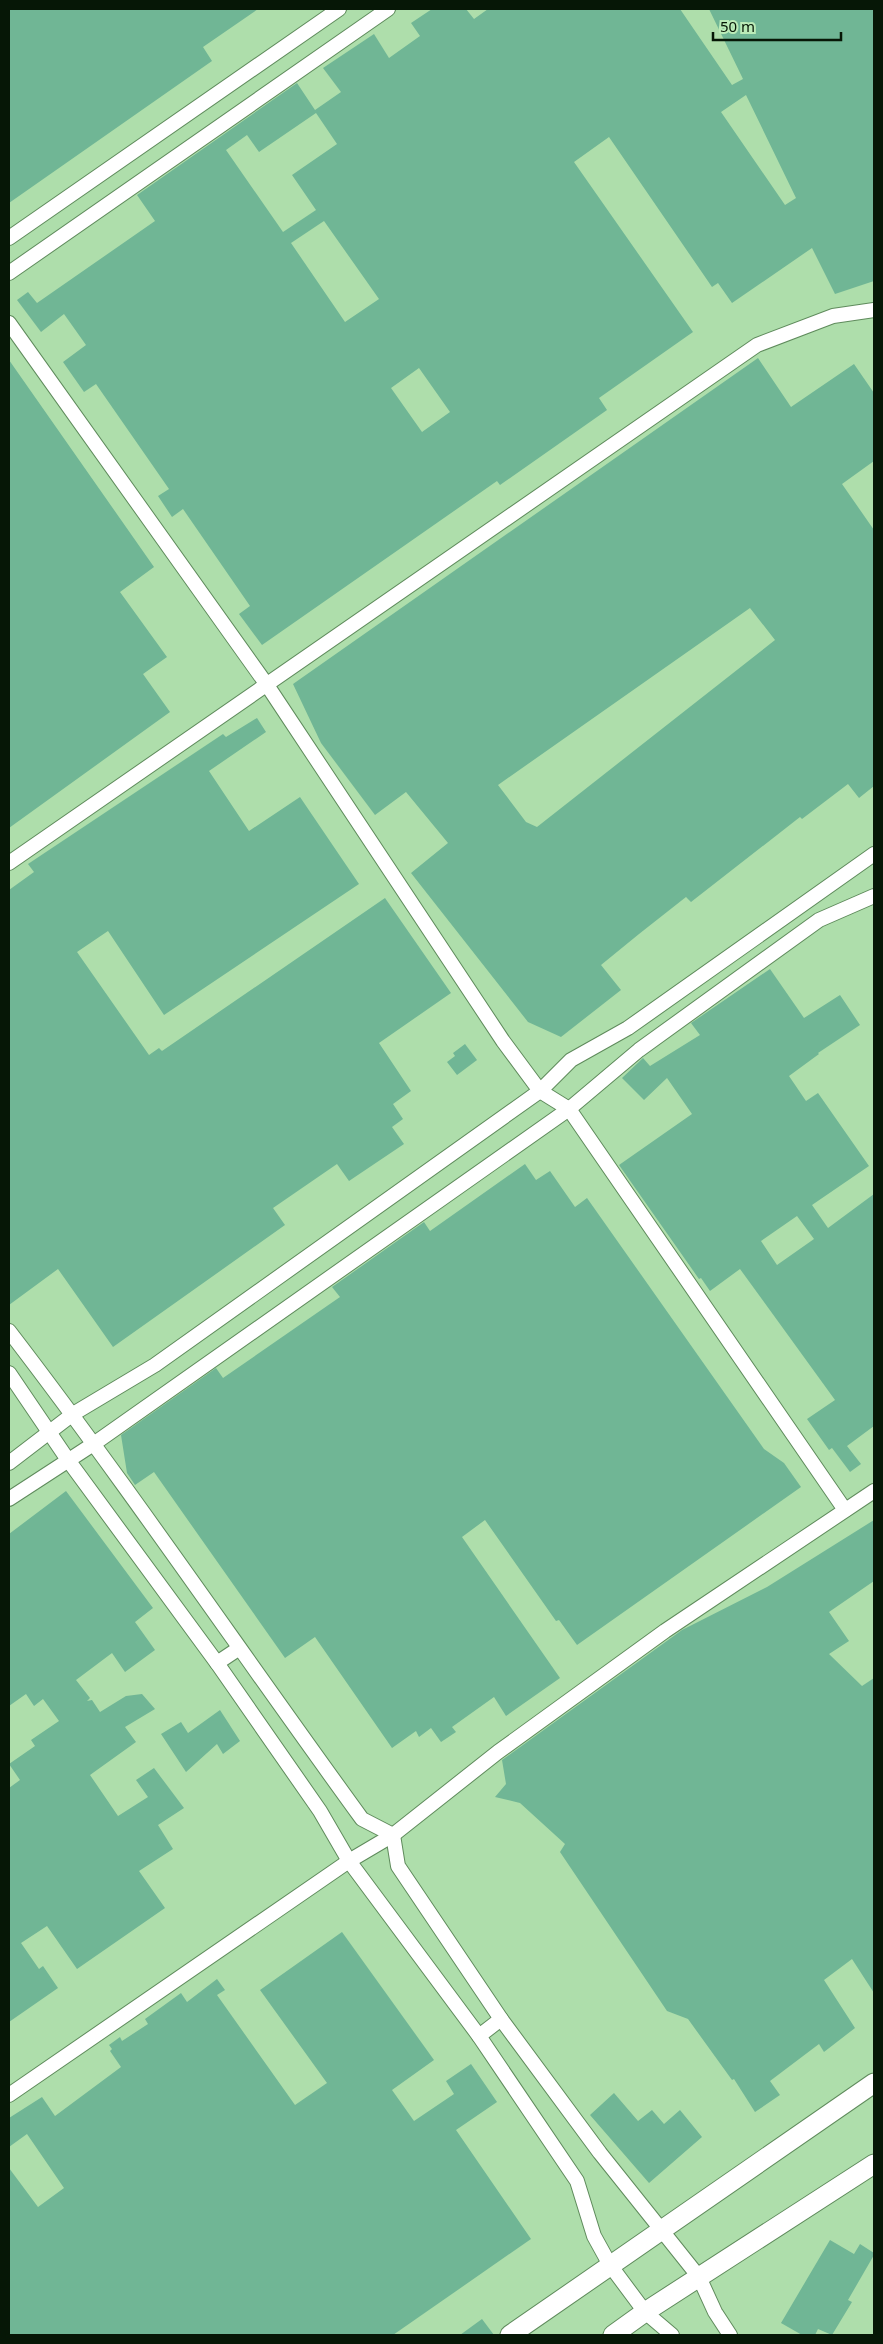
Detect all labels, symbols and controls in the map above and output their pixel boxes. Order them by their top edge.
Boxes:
scale bar [713,10,840,42]
text: 50 m [720,16,755,36]

